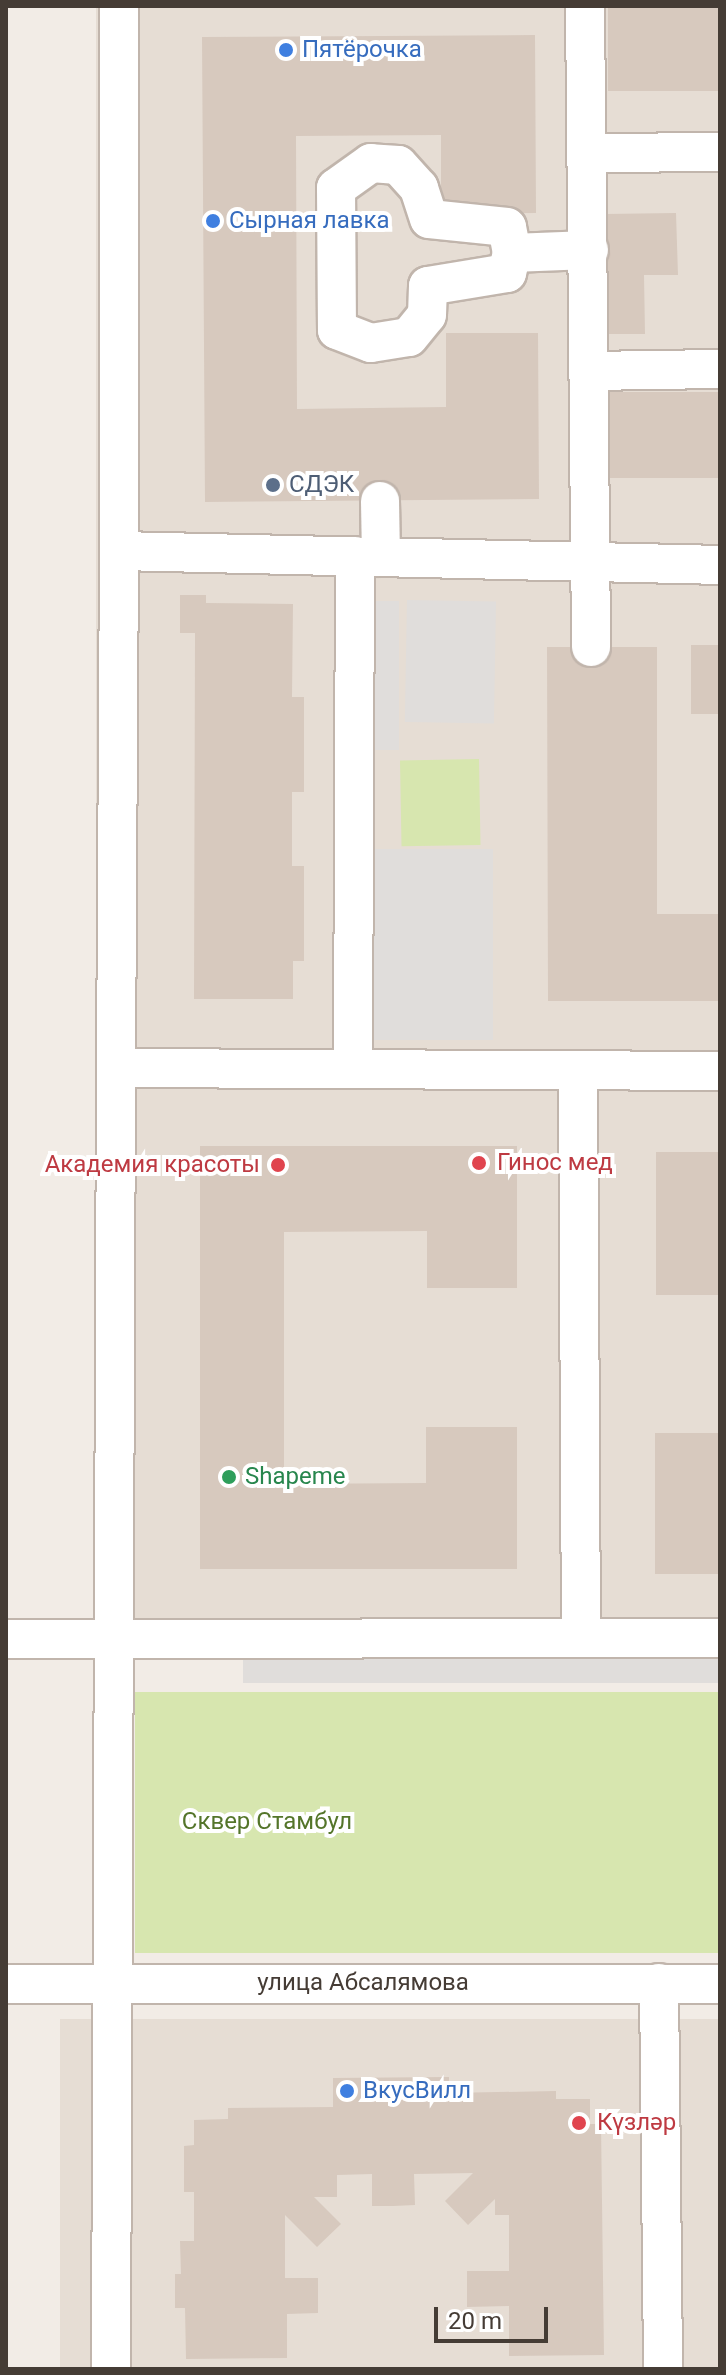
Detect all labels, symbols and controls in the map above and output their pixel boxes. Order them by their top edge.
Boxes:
place label: Пятёрочка [302,36,422,64]
marker: Пятёрочка [277,41,295,59]
place label: Сырная лавка [229,207,389,235]
marker: Сырная лавка [204,212,222,230]
place label: СДЭК [289,471,354,499]
marker: СДЭК [264,476,282,494]
place label: Гинос мед [497,1149,613,1177]
place label: Академия красоты [45,1151,260,1179]
marker: Гинос мед [468,1152,490,1174]
marker: Академия красоты [267,1154,289,1176]
place label: Shapeme [245,1463,346,1491]
marker: Shapeme [220,1468,238,1486]
park label: Сквер Стамбул [182,1808,352,1836]
street label: улица Абсалямова [257,1969,469,1997]
place label: ВкусВилл [363,2077,471,2105]
marker: ВкусВилл [338,2082,356,2100]
place label: Күзләр [597,2109,676,2137]
marker: Күзләр [568,2112,590,2134]
scale bar [438,2291,552,2341]
text: 20 m [448,2307,502,2335]

